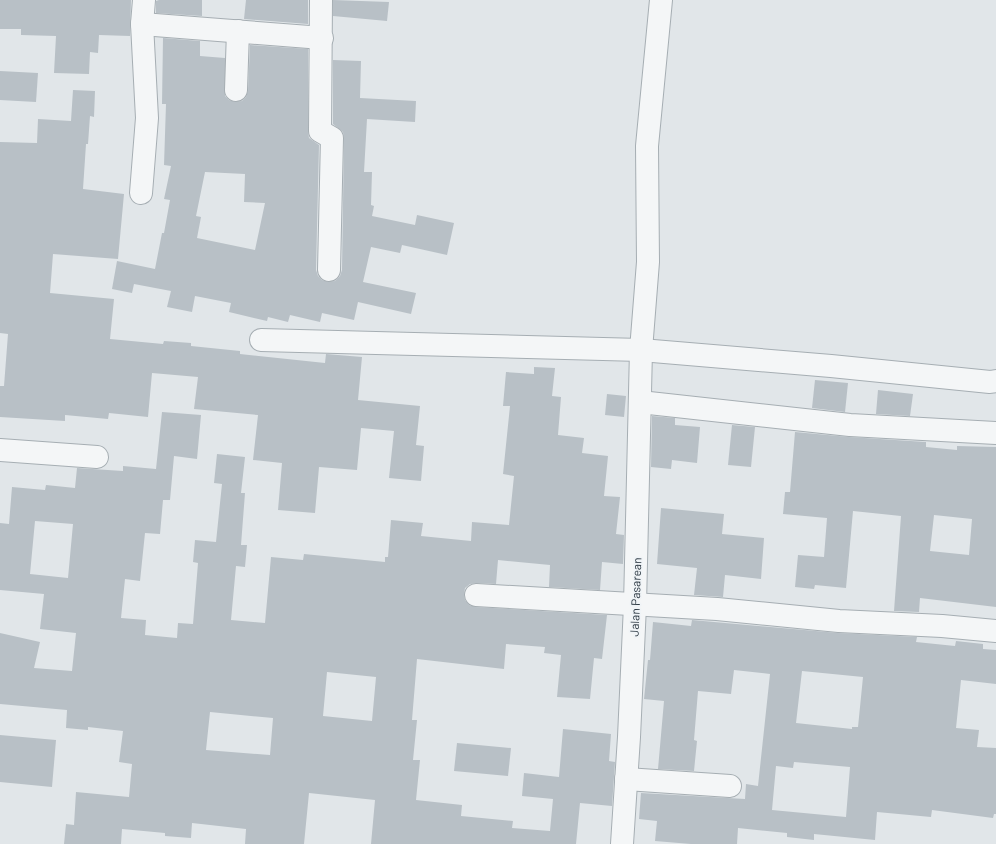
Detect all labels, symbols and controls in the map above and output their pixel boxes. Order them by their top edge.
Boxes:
street label: Jalan Pasarean [627,557,643,637]

